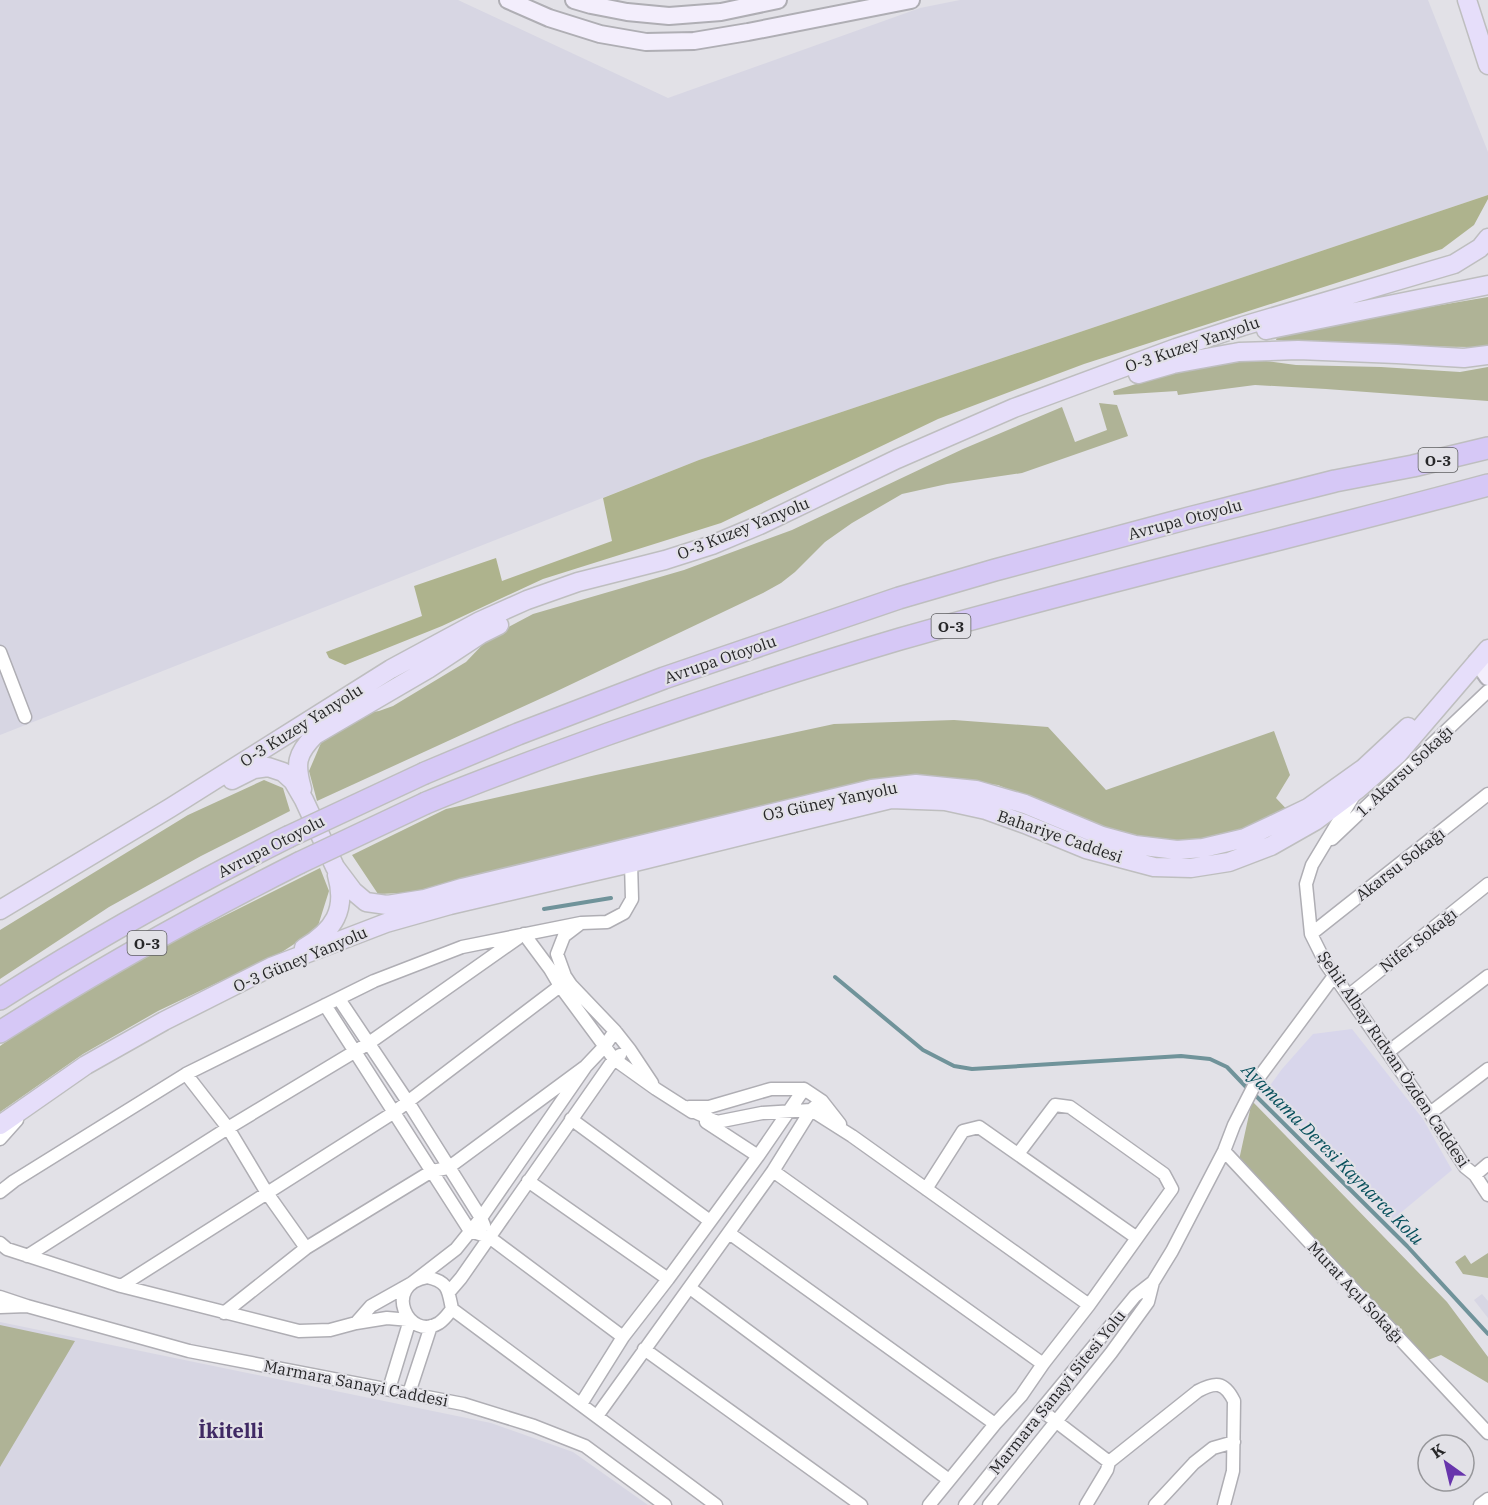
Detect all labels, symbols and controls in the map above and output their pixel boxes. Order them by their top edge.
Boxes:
street label: O-3 Kuzey Yanyolu [1122,312,1262,376]
road number: O-3 [1418,448,1458,472]
street label: O-3 Kuzey Yanyolu [674,492,812,564]
street label: Avrupa Otoyolu [1126,494,1244,544]
road number: O-3 [932,614,970,638]
street label: Avrupa Otoyolu [661,630,779,688]
street label: O-3 Kuzey Yanyolu [236,679,366,771]
street label: 1. Akarsu Sokağı [1351,721,1457,821]
street label: O3 Güney Yanyolu [761,777,899,825]
street label: Bahariye Caddesi [995,805,1125,867]
street label: Avrupa Otoyolu [214,810,328,881]
street label: Akarsu Sokağı [1351,823,1449,905]
street label: Nifer Sokağı [1375,904,1461,976]
street label: O-3 Güney Yanyolu [230,922,370,996]
road number: O-3 [128,931,166,955]
street label: Şehit Albay Rıdvan Özden Caddesi [1314,947,1474,1171]
water label: Ayamama Deresi Kaynarca Kolu [1236,1057,1429,1250]
street label: Murat Açıl Sokağı [1304,1237,1408,1347]
street label: Marmara Sanayi Sitesi Yolu [985,1306,1129,1478]
street label: Marmara Sanayi Caddesi [262,1355,450,1411]
district label: İkitelli [198,1417,264,1444]
north arrow [1416,1433,1476,1493]
text: K [1427,1438,1449,1462]

